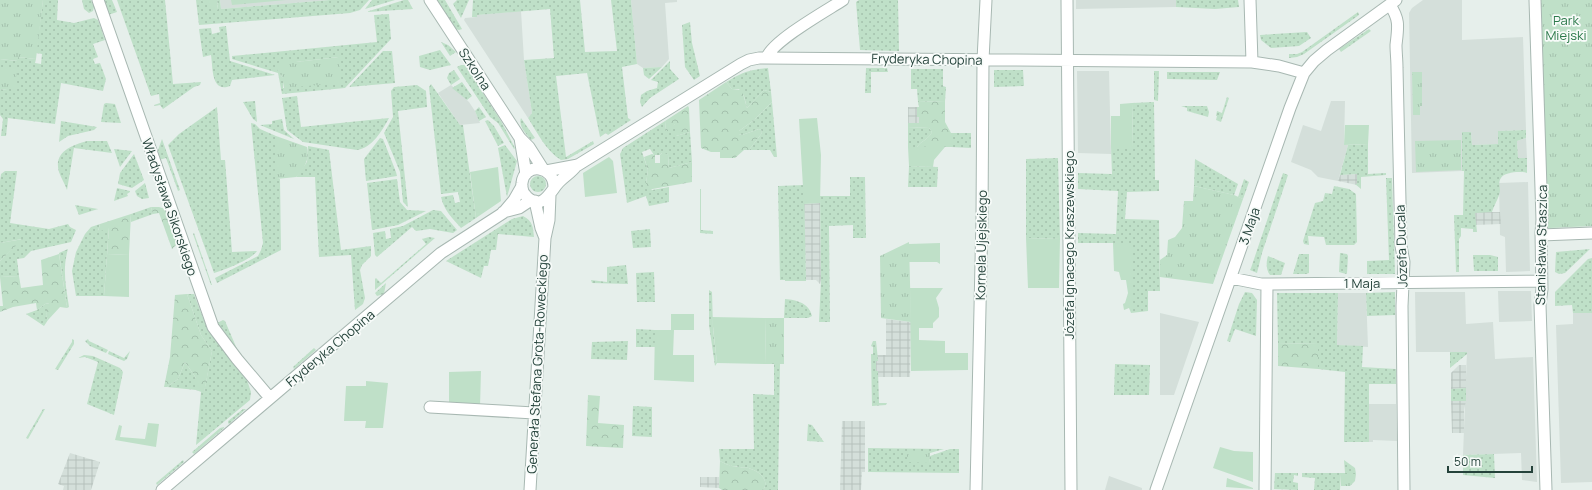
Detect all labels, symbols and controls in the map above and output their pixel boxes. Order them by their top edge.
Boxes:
park label: Park Miejski [1545,11,1587,44]
street label: Szkolna [455,44,495,94]
street label: Fryderyka Chopina [871,49,983,69]
street label: Władysława Sikorskiego [138,136,202,278]
street label: Józefa Ignacego Kraszewskiego [1060,150,1078,339]
street label: Stanisława Staszica [1531,185,1551,305]
street label: Kornela Ujejskiego [971,189,991,300]
street label: Józefa Ducala [1391,204,1411,288]
street label: 3 Maja [1234,205,1264,247]
street label: Generała Stefana Grota-Roweckiego [522,254,552,474]
street label: 1 Maja [1344,274,1380,292]
street label: Fryderyka Chopina [282,305,378,391]
scale bar [1448,448,1532,474]
text: 50 m [1454,453,1481,470]

